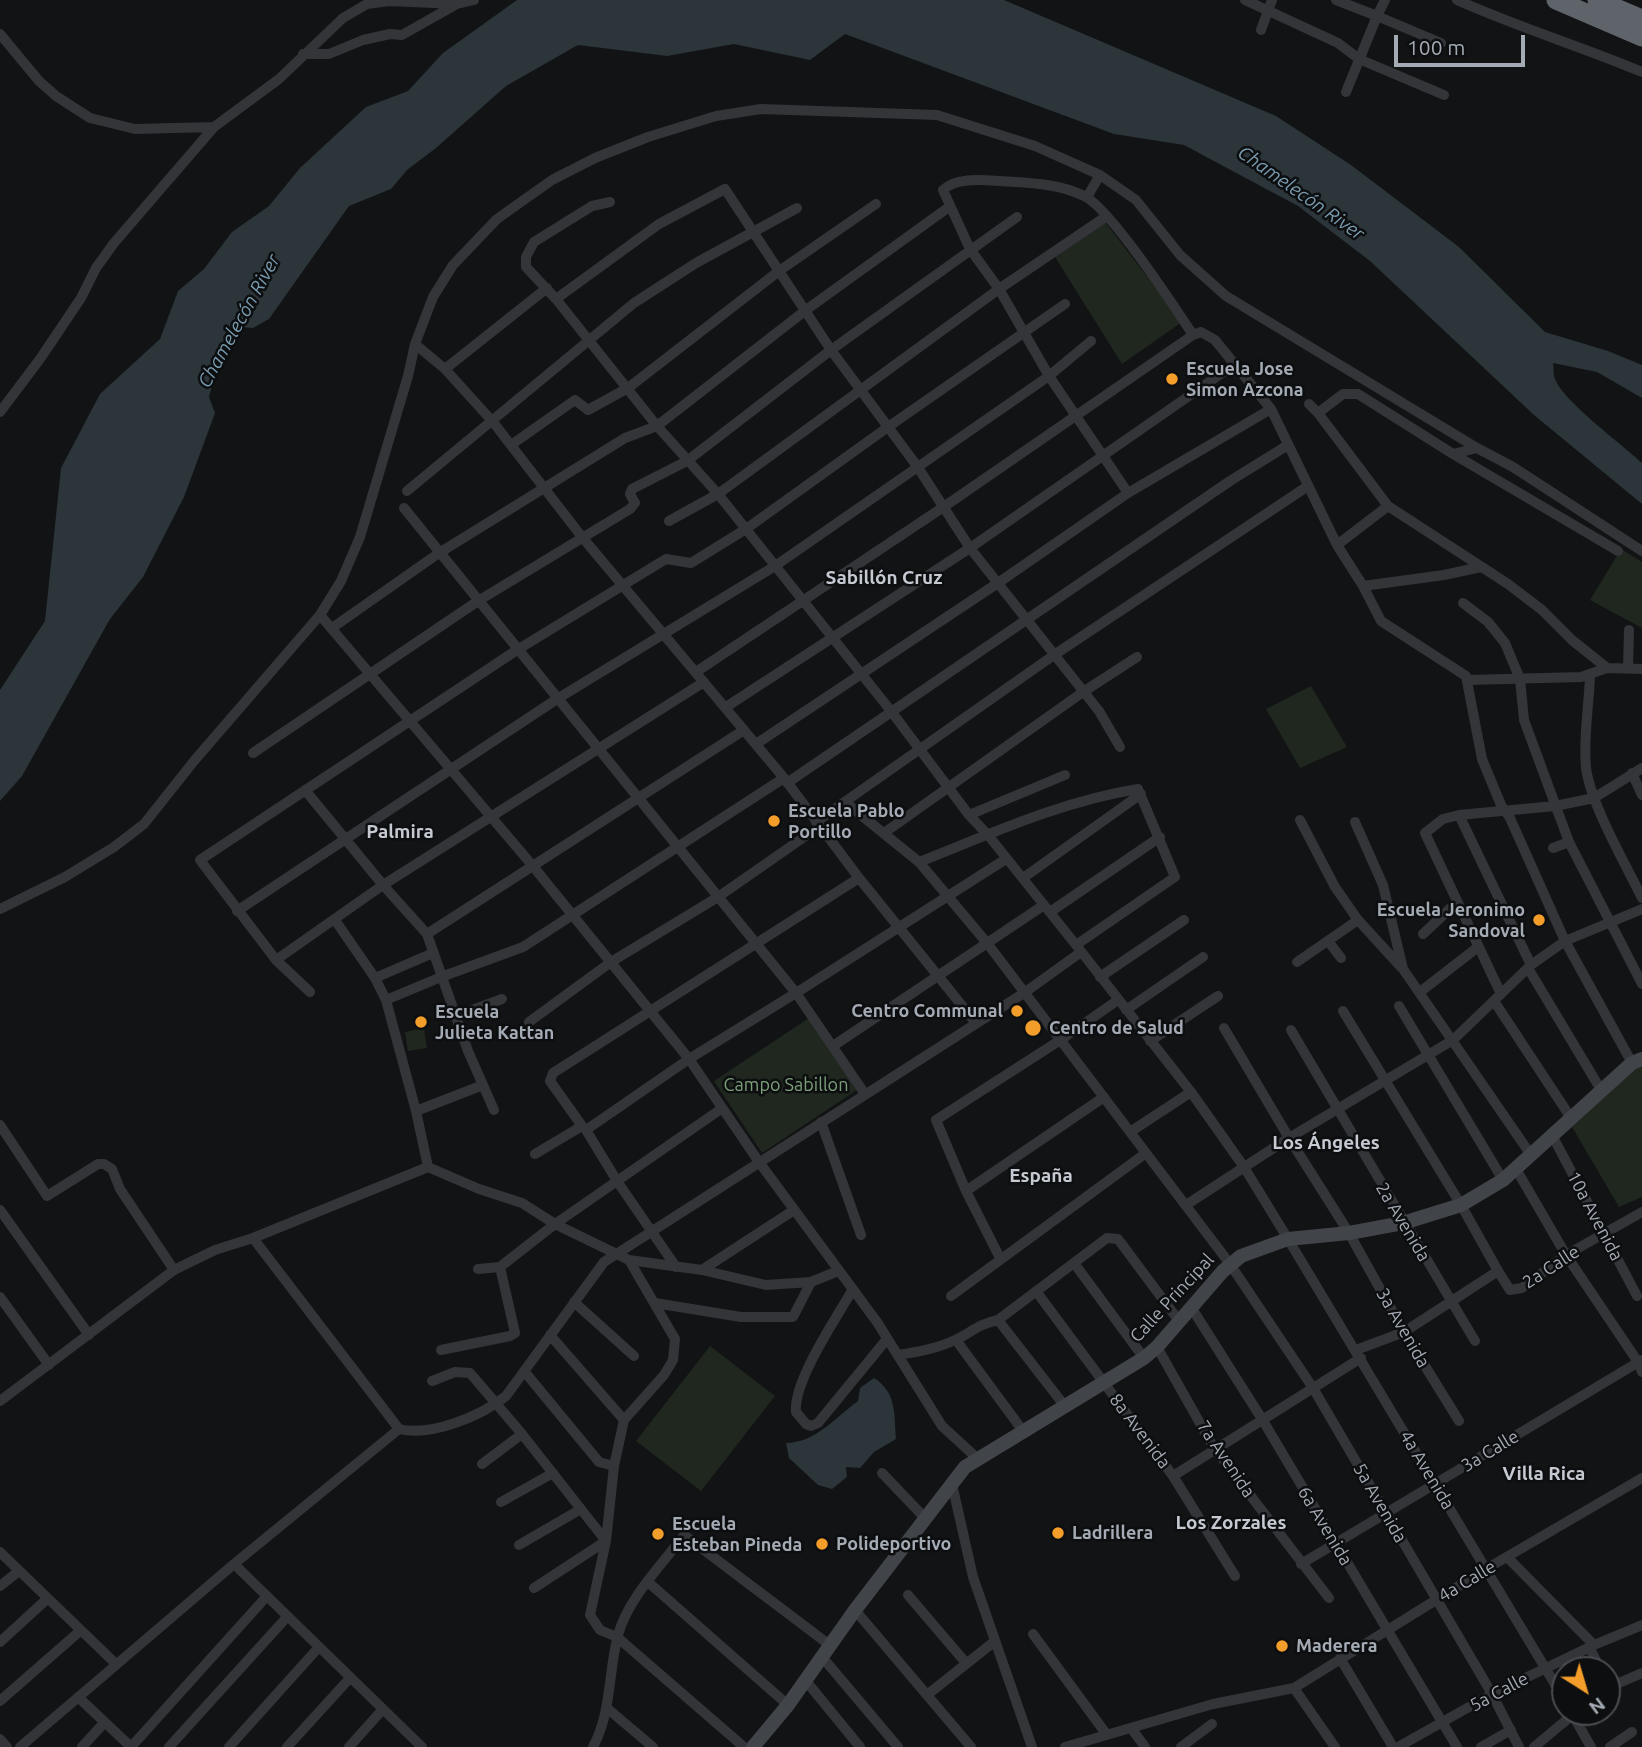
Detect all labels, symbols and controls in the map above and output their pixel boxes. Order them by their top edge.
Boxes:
scale bar [1397,21,1528,65]
text: 100 m [1407,35,1465,59]
water label: Chamelecón River [1233,141,1369,245]
water label: Chamelecón River [193,250,285,392]
place label: Escuela Jose Simon Azcona [1186,358,1304,400]
marker: Escuela Jose Simon Azcona [1164,371,1180,387]
district label: Sabillón Cruz [826,567,942,589]
place label: Escuela Pablo Portillo [788,800,905,842]
marker: Escuela Pablo Portillo [766,813,782,829]
district label: Palmira [366,821,434,843]
place label: Escuela Jeronimo Sandoval [1377,899,1525,942]
marker: Escuela Jeronimo Sandoval [1531,912,1547,928]
place label: Centro Communal [851,1000,1003,1022]
place label: Escuela Julieta Kattan [435,1001,554,1044]
marker: Centro Communal [1009,1003,1025,1019]
marker: Escuela Julieta Kattan [413,1014,429,1030]
place label: Centro de Salud [1049,1017,1184,1039]
marker: Centro de Salud [1023,1018,1043,1038]
park label: Campo Sabillon [724,1074,848,1096]
district label: Los Ángeles [1272,1132,1380,1154]
district label: España [1009,1165,1073,1187]
street label: 10a Avenida [1562,1168,1628,1264]
street label: 2a Avenida [1371,1179,1435,1265]
street label: 2a Calle [1519,1241,1583,1293]
street label: Calle Principal [1125,1249,1219,1347]
street label: 3a Avenida [1372,1284,1434,1372]
street label: 8a Avenida [1105,1389,1175,1473]
street label: 7a Avenida [1192,1416,1260,1502]
street label: 3a Calle [1457,1425,1523,1477]
street label: 4a Avenida [1395,1427,1459,1513]
street label: 5a Avenida [1349,1459,1411,1547]
district label: Villa Rica [1503,1463,1585,1485]
street label: 6a Avenida [1293,1483,1357,1569]
district label: Los Zorzales [1175,1512,1287,1534]
place label: Escuela Esteban Pineda [672,1513,802,1556]
place label: Ladrillera [1072,1522,1153,1544]
marker: Ladrillera [1050,1525,1066,1541]
marker: Escuela Esteban Pineda [650,1526,666,1542]
place label: Polideportivo [836,1533,951,1555]
marker: Polideportivo [814,1536,830,1552]
street label: 4a Calle [1434,1555,1500,1607]
place label: Maderera [1296,1635,1378,1657]
marker: Maderera [1274,1638,1290,1654]
north arrow [1551,1656,1621,1726]
street label: 5a Calle [1466,1668,1532,1716]
text: N [1585,1693,1610,1719]

